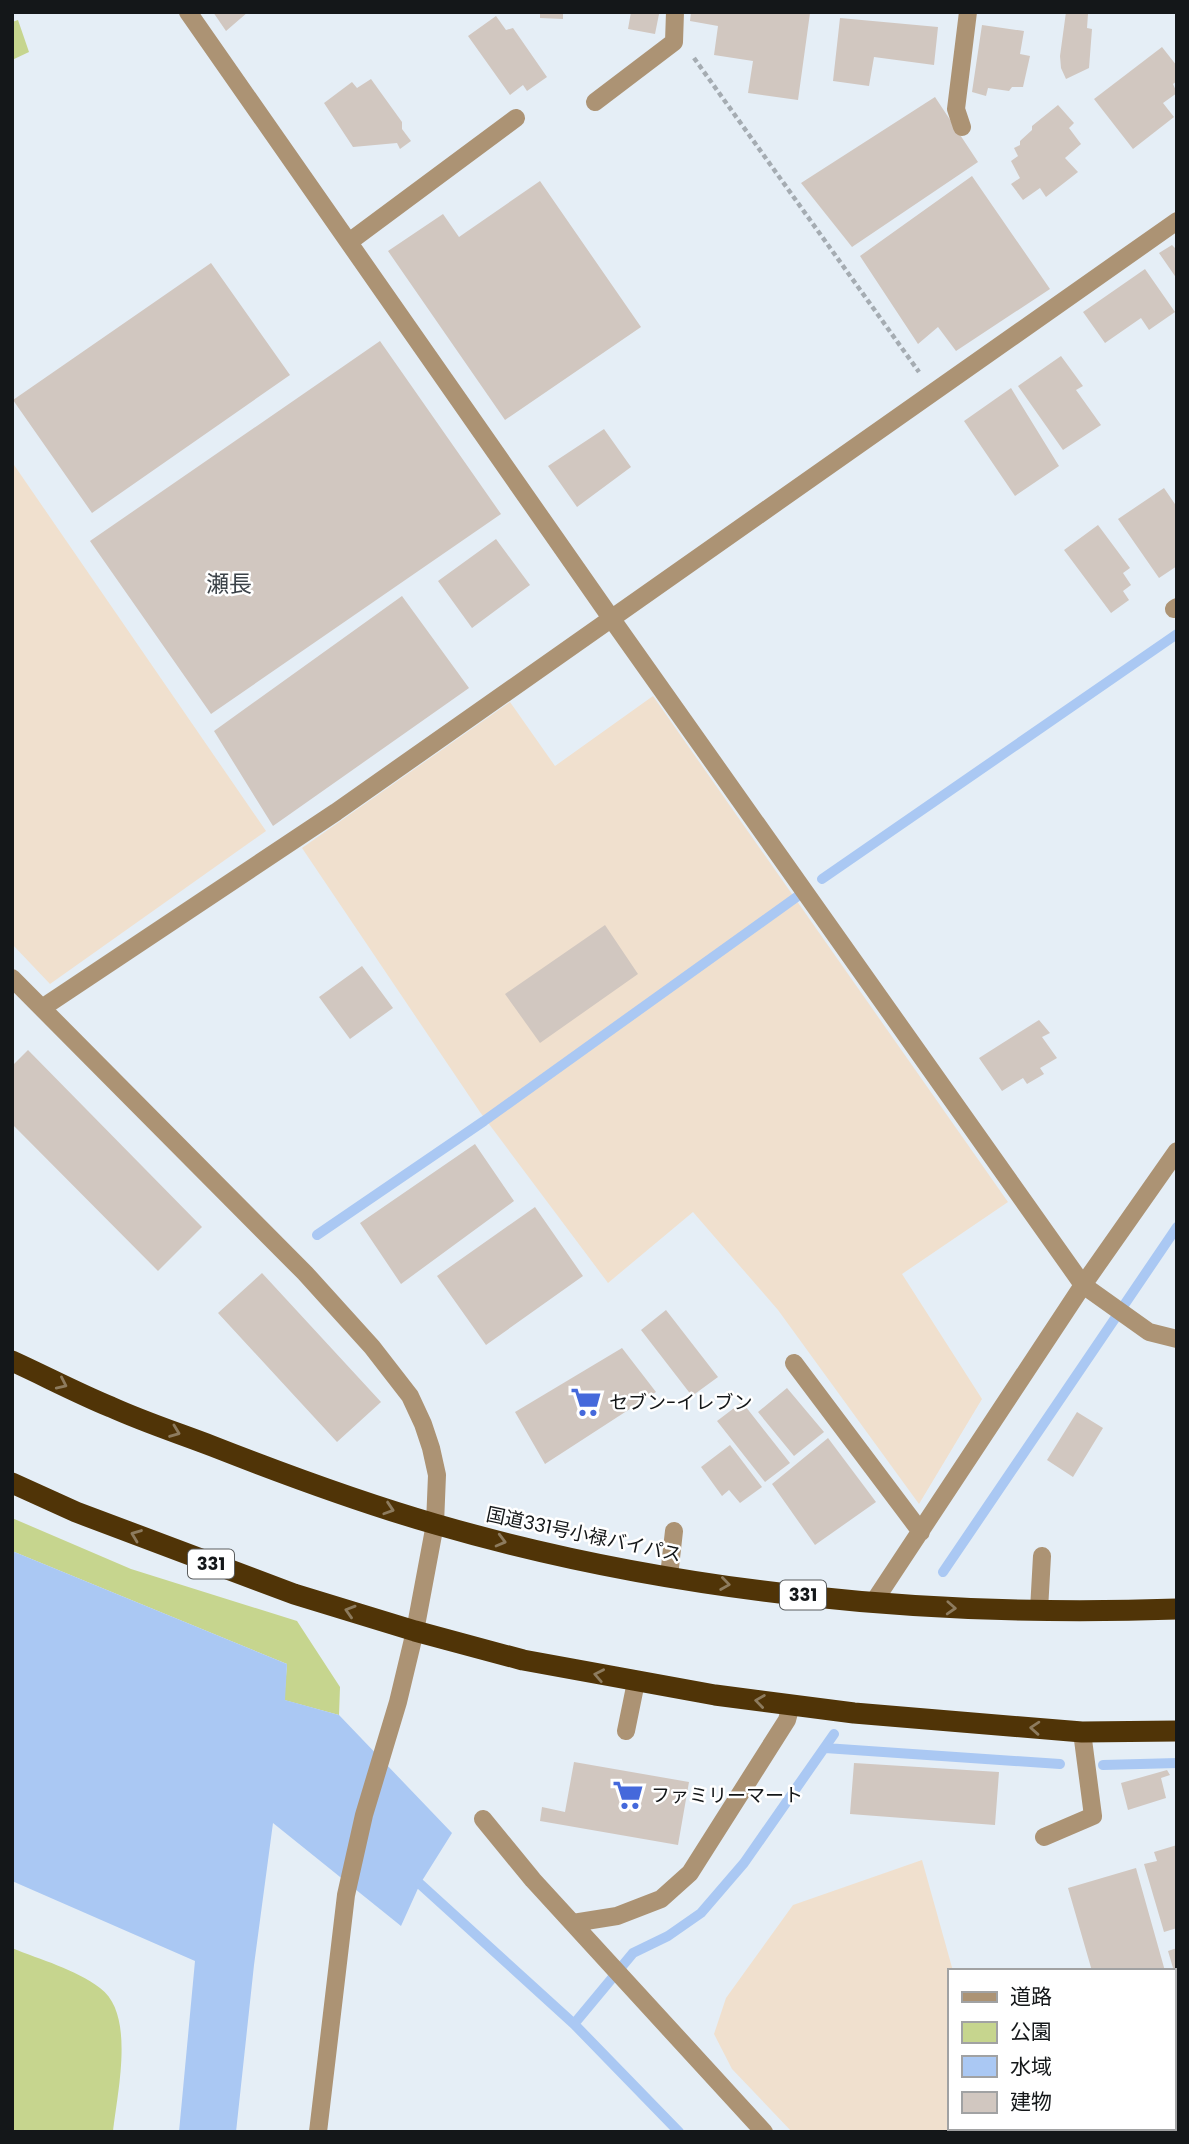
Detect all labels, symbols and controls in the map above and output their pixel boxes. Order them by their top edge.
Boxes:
district label: 瀬長 [206,568,252,600]
one-way arrow [55,1376,67,1390]
supermarket icon: セブン-イレブン [569,1385,603,1419]
place label: セブン-イレブン [609,1389,752,1416]
one-way arrow [168,1424,180,1438]
one-way arrow [382,1501,394,1516]
street label: 国道331号小禄バイパス [484,1501,684,1568]
one-way arrow [130,1530,142,1544]
one-way arrow [495,1533,507,1547]
road number: 331 [188,1549,234,1578]
one-way arrow [719,1576,731,1591]
road number: 331 [780,1580,826,1610]
one-way arrow [945,1601,956,1616]
one-way arrow [344,1605,357,1619]
one-way arrow [593,1668,605,1683]
one-way arrow [754,1694,766,1709]
one-way arrow [1029,1721,1040,1736]
supermarket icon: ファミリーマート [611,1778,645,1812]
place label: ファミリーマート [651,1782,803,1809]
legend [948,1969,1175,2130]
text: 道路 [1010,1982,1052,2011]
text: 公園 [1010,2017,1052,2046]
text: 水域 [1010,2052,1052,2081]
text: 建物 [1010,2087,1052,2116]

